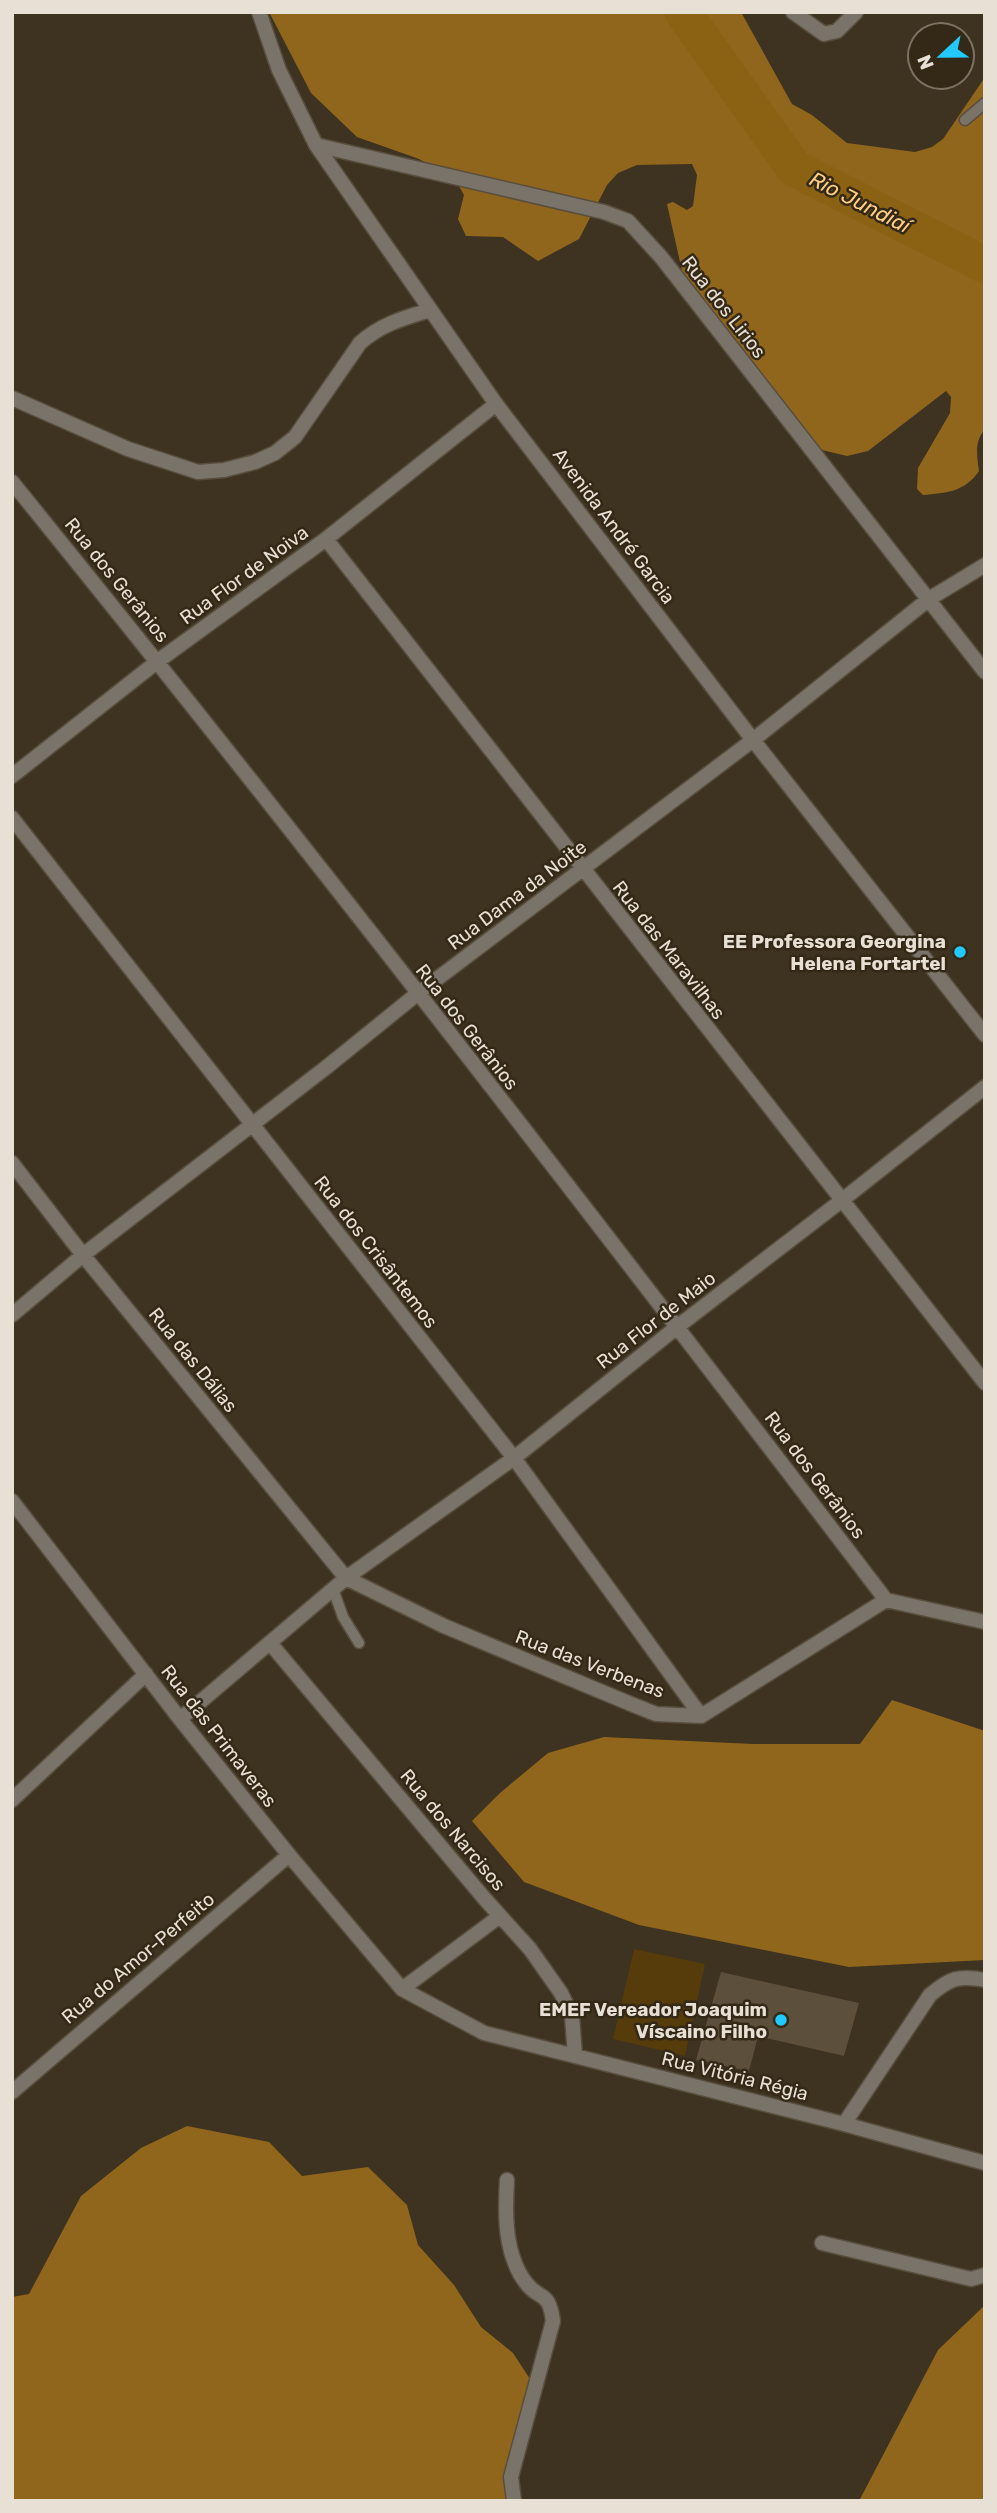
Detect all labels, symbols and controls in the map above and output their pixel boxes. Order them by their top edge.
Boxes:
north arrow [906,21,976,91]
text: N [912,52,939,73]
water label: Rio Jundiaí [805,166,917,239]
street label: Rua dos Lirios [677,251,771,363]
street label: Avenida André Garcia [548,444,680,608]
street label: Rua dos Gerânios [60,513,174,647]
street label: Rua Flor de Noiva [175,521,313,629]
street label: Rua Dama da Noite [443,835,591,955]
street label: Rua das Maravilhas [608,876,730,1024]
place label: EE Professora Georgina Helena Fortartel [723,930,946,975]
marker: EE Professora Georgina Helena Fortartel [952,944,968,960]
street label: Rua dos Gerânios [411,959,523,1095]
street label: Rua dos Crisântemos [309,1171,443,1333]
street label: Rua Flor de Maio [592,1266,720,1374]
street label: Rua das Dálias [144,1303,242,1417]
street label: Rua dos Gerânios [760,1407,870,1543]
street label: Rua das Verbenas [512,1625,668,1703]
street label: Rua das Primaveras [156,1660,282,1812]
street label: Rua dos Narcisos [395,1765,511,1895]
street label: Rua do Amor-Perfeito [57,1887,219,2029]
place label: EMEF Vereador Joaquim Víscaino Filho [539,1998,767,2043]
marker: EMEF Vereador Joaquim Víscaino Filho [773,2012,789,2028]
street label: Rua Vitória Régia [659,2047,811,2105]

